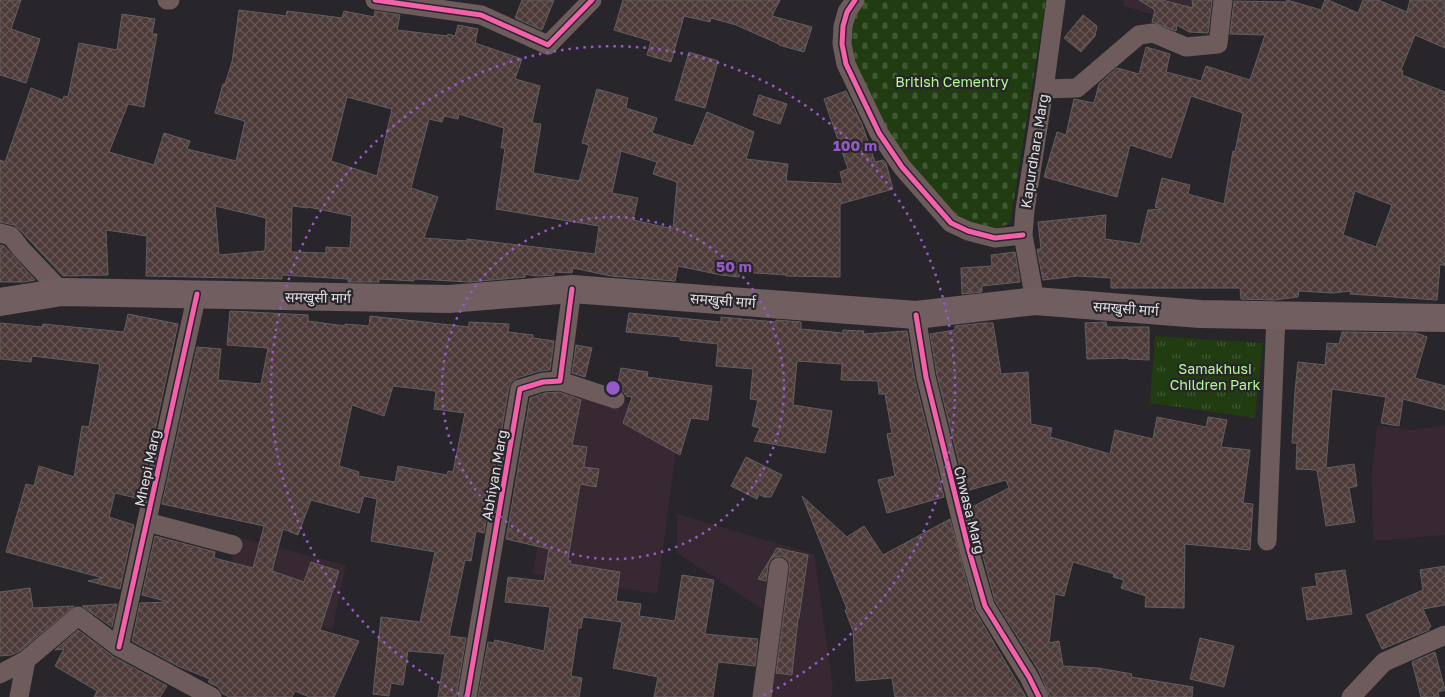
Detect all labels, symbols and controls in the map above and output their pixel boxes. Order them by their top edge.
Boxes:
park label: British Cementry [895,73,1009,90]
street label: Kapurdhara Marg [1017,93,1051,209]
text: 100 m [833,136,877,154]
text: 50 m [716,257,752,275]
street label: समखुसी मार्ग [285,288,352,308]
street label: समखुसी मार्ग [689,289,758,313]
street label: समखुसी मार्ग [1092,297,1161,321]
park label: Samakhusi Children Park [1170,360,1260,393]
centre of rings [604,379,622,397]
street label: Mhepi Marg [131,428,163,508]
street label: Abhiyan Marg [478,428,510,522]
street label: Chwasa Marg [951,464,989,556]

